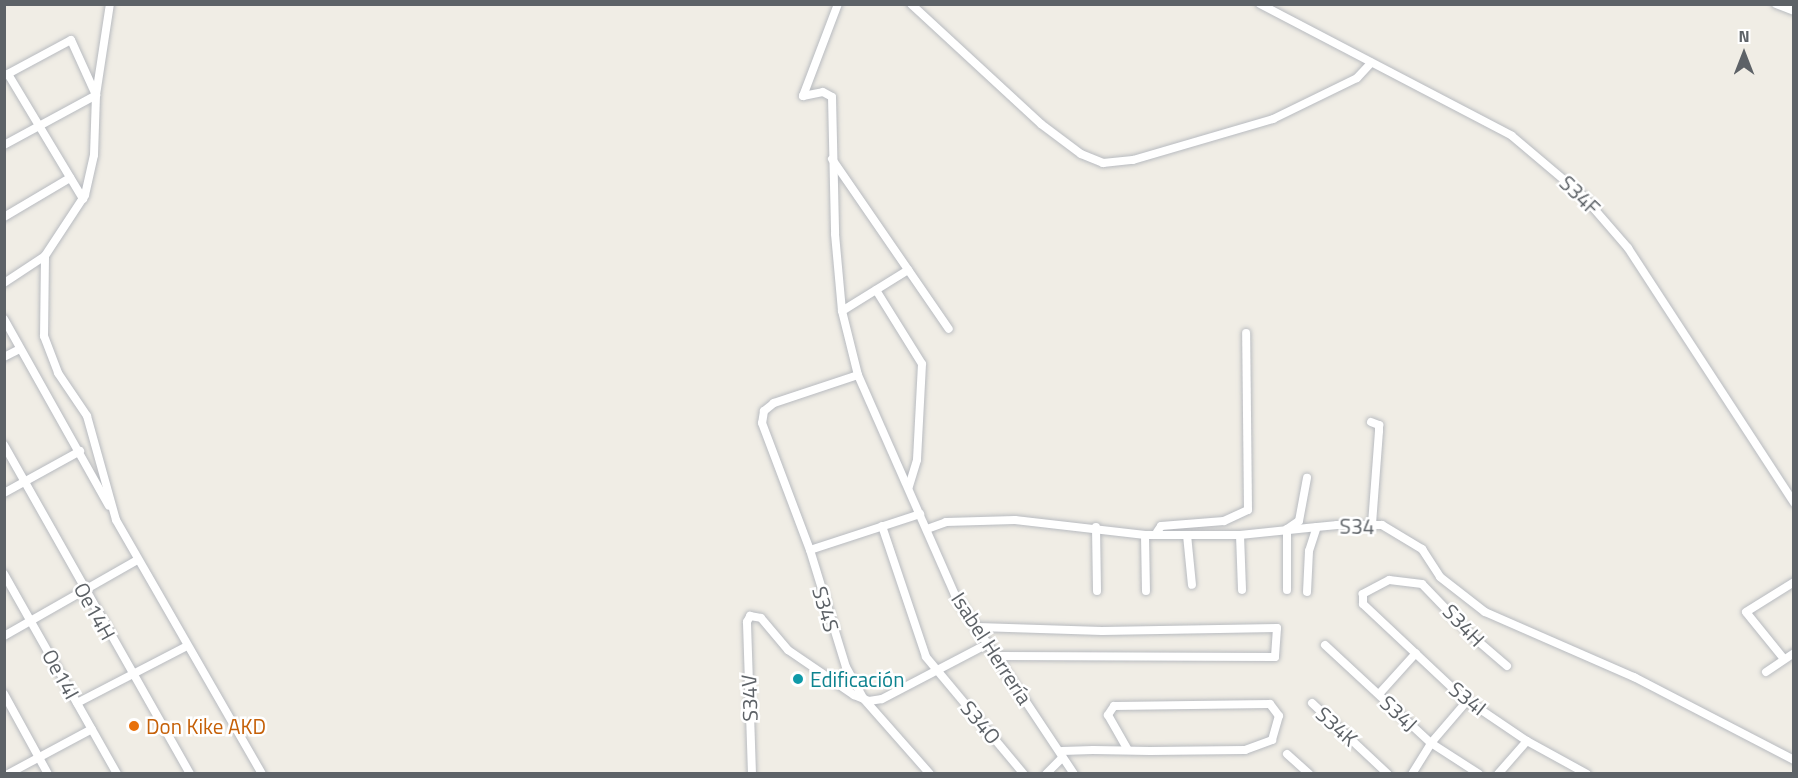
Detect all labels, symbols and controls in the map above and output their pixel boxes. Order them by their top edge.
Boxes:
north arrow [1714,24,1774,84]
text: N [1738,24,1750,48]
street label: S34F [1555,170,1605,220]
street label: S34 [1339,513,1375,539]
street label: Oe14H [69,578,121,644]
street label: S34S [807,583,845,635]
street label: Isabel Herrería [946,587,1038,709]
street label: S34H [1438,599,1490,651]
street label: Oe14I [37,645,85,703]
place label: Edificación [810,666,904,692]
marker: Edificación [791,672,805,686]
street label: S34V [736,674,762,722]
street label: S34I [1444,676,1492,720]
street label: S34J [1375,690,1423,736]
street label: S34O [956,695,1006,749]
street label: S34K [1311,701,1363,751]
place label: Don Kike AKD [146,713,266,739]
marker: Don Kike AKD [127,719,141,733]

